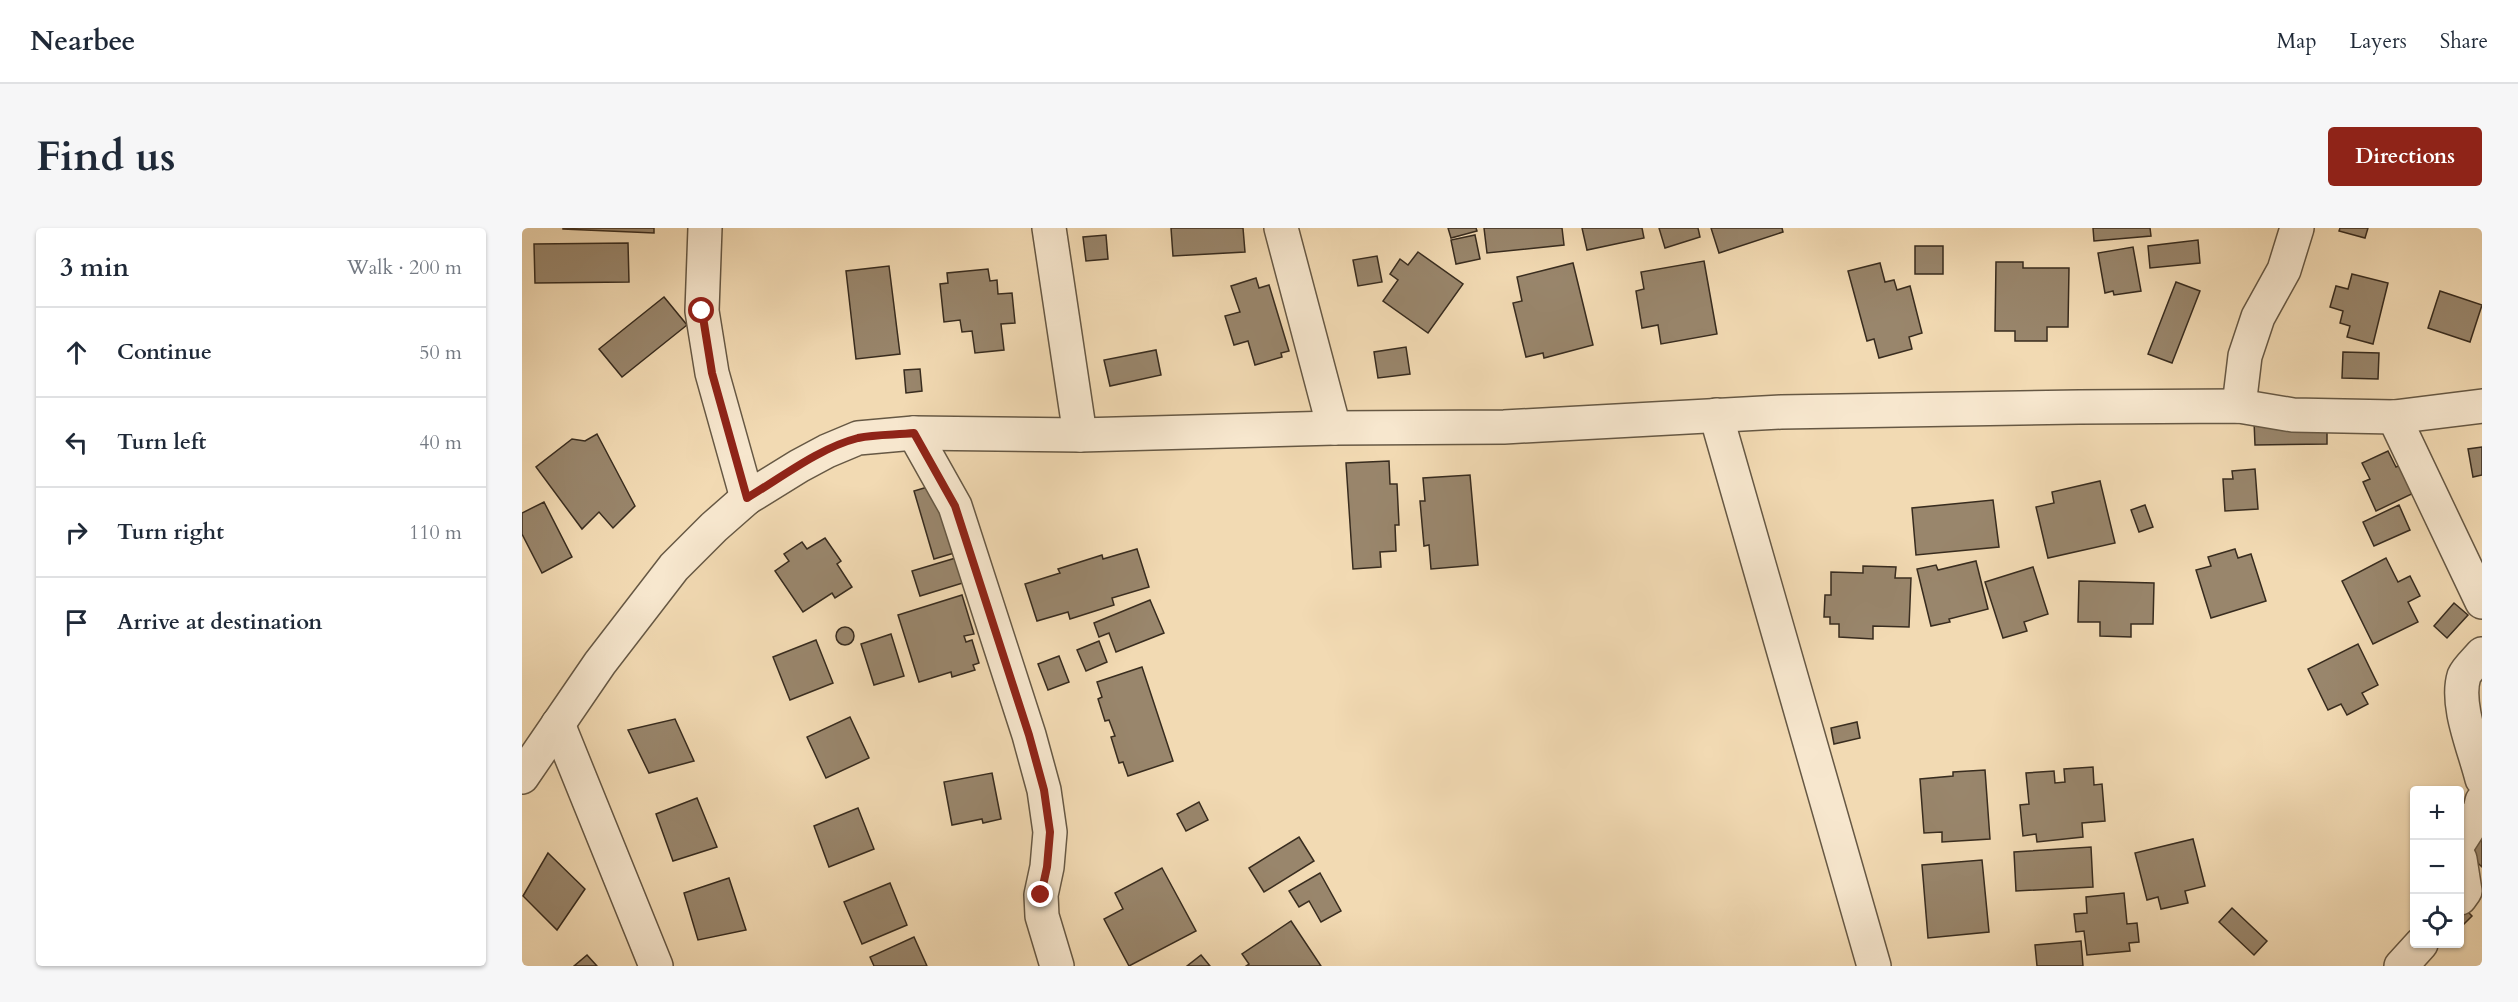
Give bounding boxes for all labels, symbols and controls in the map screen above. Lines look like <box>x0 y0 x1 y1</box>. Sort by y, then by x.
text: Nearbee <box>30 22 135 60</box>
text: Map <box>2277 27 2317 56</box>
text: Layers <box>2350 27 2407 56</box>
text: Share <box>2440 27 2488 56</box>
button: Directions <box>2328 127 2482 186</box>
text: Find us <box>36 128 176 185</box>
text: 3 min <box>60 250 129 285</box>
text: Walk · 200 m <box>347 254 462 281</box>
route start <box>688 297 714 323</box>
icon: ahead <box>60 336 93 369</box>
text: Continue <box>117 337 212 367</box>
text: 50 m <box>419 339 462 366</box>
icon: left <box>60 426 93 459</box>
text: Turn left <box>117 427 206 457</box>
text: 40 m <box>419 429 462 456</box>
icon: right <box>60 516 93 549</box>
text: Turn right <box>117 517 224 547</box>
text: 110 m <box>409 519 462 546</box>
icon: arrive <box>60 606 93 639</box>
text: Arrive at destination <box>117 607 322 637</box>
map controls <box>2410 786 2464 948</box>
button: + <box>2410 786 2464 840</box>
button: − <box>2410 840 2464 894</box>
route end <box>1027 881 1053 907</box>
button: locate <box>2410 894 2464 948</box>

